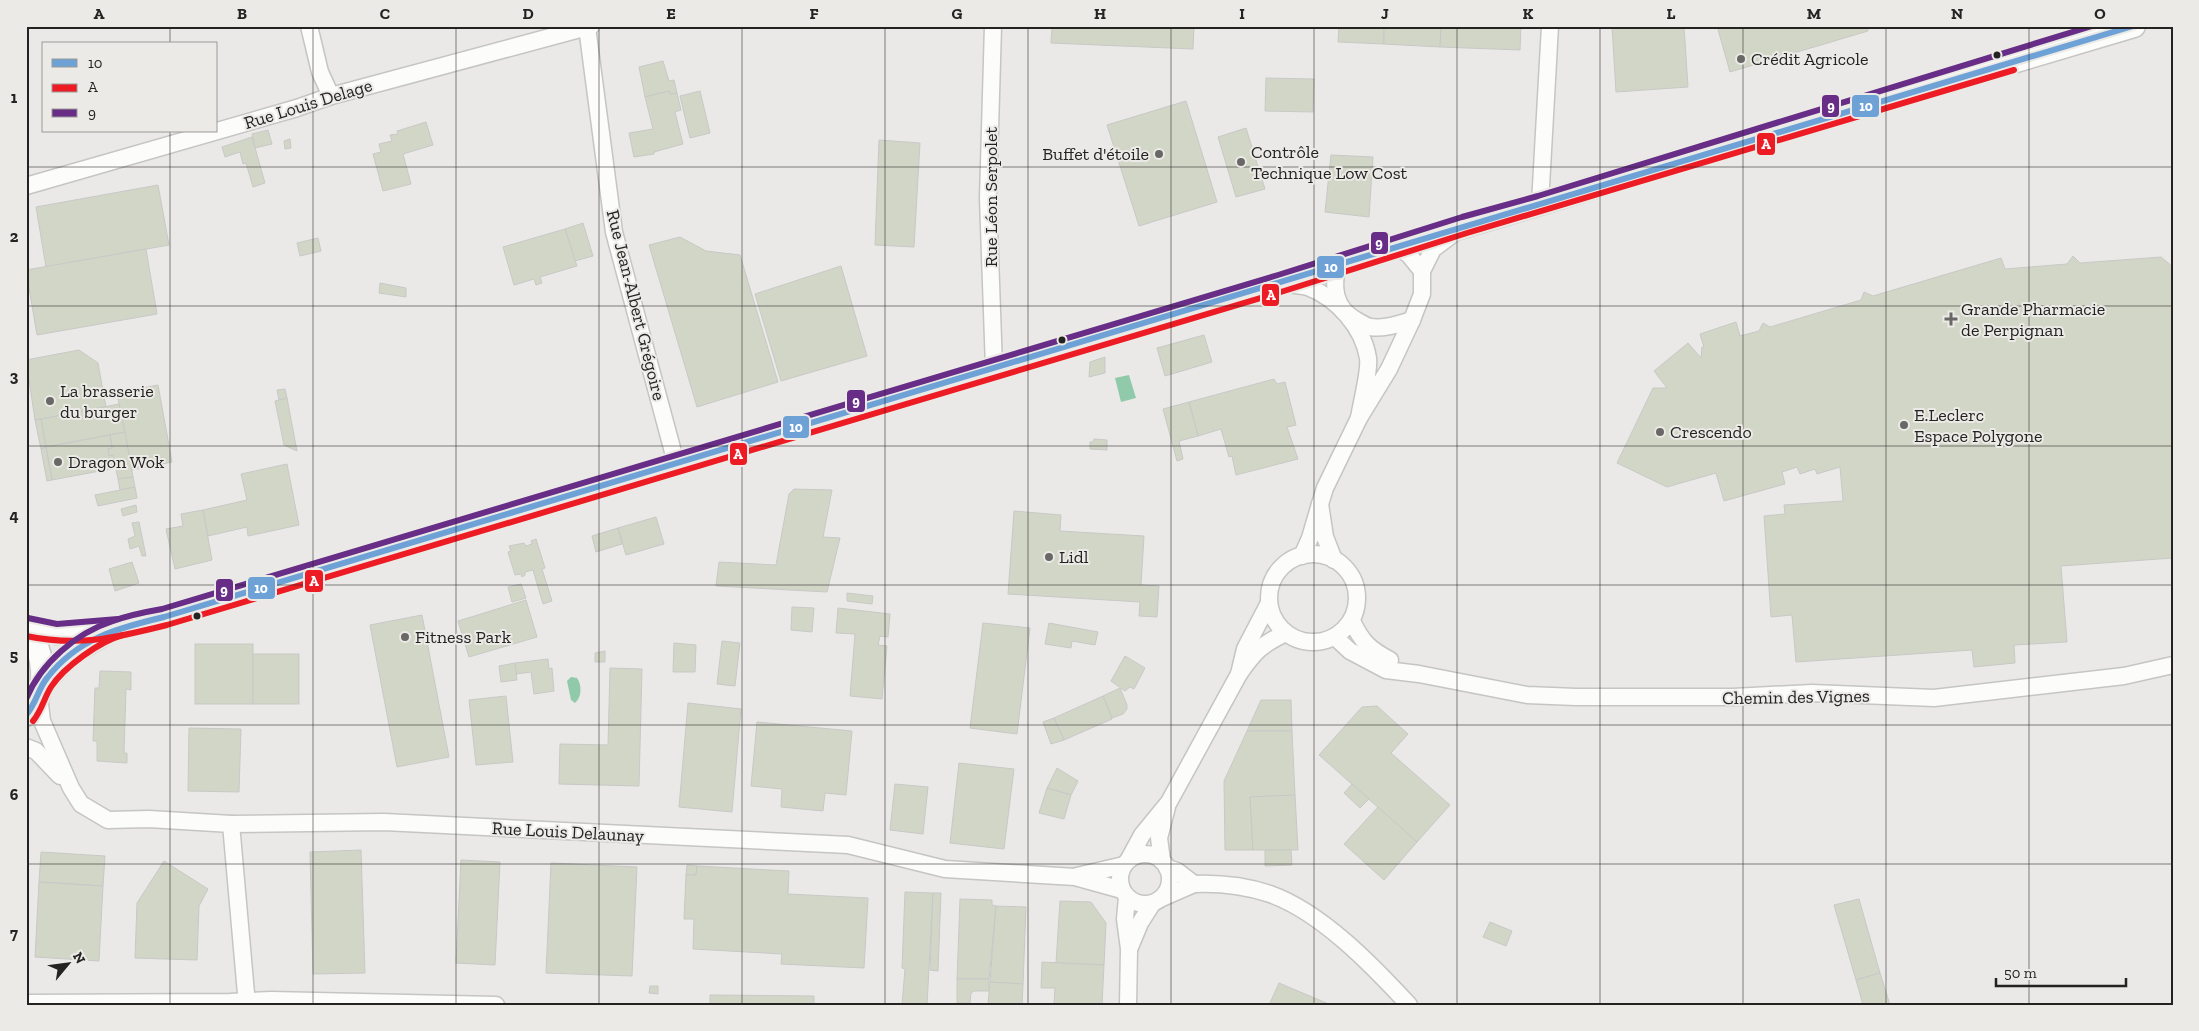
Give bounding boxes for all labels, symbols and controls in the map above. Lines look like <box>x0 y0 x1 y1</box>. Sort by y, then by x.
text: A <box>94 4 105 23</box>
text: B <box>237 4 247 23</box>
text: C <box>380 4 390 23</box>
text: D <box>522 4 534 23</box>
text: E <box>666 4 676 23</box>
text: F <box>809 4 819 23</box>
text: G <box>952 4 963 23</box>
text: H <box>1094 4 1106 23</box>
text: I <box>1239 4 1245 23</box>
text: J <box>1381 4 1389 23</box>
text: K <box>1523 4 1534 23</box>
text: L <box>1667 4 1676 23</box>
text: M <box>1807 4 1821 23</box>
text: N <box>1951 4 1963 23</box>
text: O <box>2094 4 2106 23</box>
legend <box>42 42 218 132</box>
place label: Crédit Agricole <box>1751 48 1868 70</box>
unlabelled marker <box>1992 50 2002 60</box>
marker: Crédit Agricole <box>1735 53 1747 65</box>
text: 10 <box>88 54 102 72</box>
street label: Rue Louis Delage <box>241 74 375 134</box>
text: A <box>88 78 98 96</box>
text: 1 <box>11 88 18 107</box>
line badge: 9 <box>1821 94 1840 118</box>
line badge: 10 <box>1851 94 1880 118</box>
text: 9 <box>1827 98 1835 115</box>
text: 10 <box>1859 98 1873 115</box>
text: 9 <box>88 104 96 122</box>
street label: Rue Léon Serpolet <box>980 127 1002 267</box>
line badge: A <box>1756 132 1776 156</box>
text: A <box>1761 136 1771 153</box>
place label: Contrôle Technique Low Cost <box>1251 141 1408 184</box>
place label: Buffet d'étoile <box>1042 143 1149 165</box>
marker: Buffet d'étoile <box>1153 148 1165 160</box>
marker: Contrôle Technique Low Cost <box>1235 156 1247 168</box>
street label: Rue Jean-Albert Grégoire <box>602 207 670 403</box>
text: 2 <box>10 227 19 246</box>
line badge: 9 <box>1370 231 1389 255</box>
text: 9 <box>1375 235 1383 252</box>
line badge: 10 <box>1316 255 1345 279</box>
text: 10 <box>1324 259 1338 276</box>
line badge: A <box>1261 283 1280 307</box>
text: A <box>1266 287 1276 304</box>
place label: Grande Pharmacie de Perpignan <box>1961 298 2105 341</box>
marker: Grande Pharmacie de Perpignan <box>1945 313 1957 325</box>
unlabelled marker <box>1057 335 1067 345</box>
text: 3 <box>10 367 19 386</box>
place label: La brasserie du burger <box>60 380 154 423</box>
line badge: 9 <box>846 389 866 413</box>
text: 9 <box>852 393 860 410</box>
marker: La brasserie du burger <box>44 395 56 407</box>
place label: E.Leclerc Espace Polygone <box>1914 404 2042 447</box>
line badge: 10 <box>782 415 810 439</box>
text: 10 <box>789 419 803 436</box>
marker: E.Leclerc Espace Polygone <box>1898 419 1910 431</box>
place label: Crescendo <box>1670 421 1752 443</box>
marker: Crescendo <box>1654 426 1666 438</box>
line badge: A <box>729 442 748 466</box>
text: A <box>733 446 743 463</box>
place label: Dragon Wok <box>68 451 165 473</box>
marker: Dragon Wok <box>52 456 64 468</box>
text: 4 <box>9 506 19 525</box>
place label: Lidl <box>1059 546 1089 568</box>
marker: Lidl <box>1043 551 1055 563</box>
line badge: A <box>304 569 324 593</box>
text: A <box>309 573 319 590</box>
line badge: 10 <box>247 576 276 600</box>
line badge: 9 <box>215 578 234 602</box>
text: 10 <box>254 580 268 597</box>
text: 9 <box>220 582 228 599</box>
unlabelled marker <box>192 611 202 621</box>
place label: Fitness Park <box>415 626 512 648</box>
marker: Fitness Park <box>399 631 411 643</box>
text: 5 <box>10 646 18 665</box>
street label: Chemin des Vignes <box>1722 685 1870 709</box>
text: 6 <box>10 785 19 804</box>
street label: Rue Louis Delaunay <box>491 817 645 847</box>
text: 7 <box>10 924 18 943</box>
north arrow <box>42 938 92 988</box>
text: N <box>69 949 89 967</box>
scale bar <box>1996 956 2126 988</box>
text: 50 m <box>2004 964 2037 982</box>

